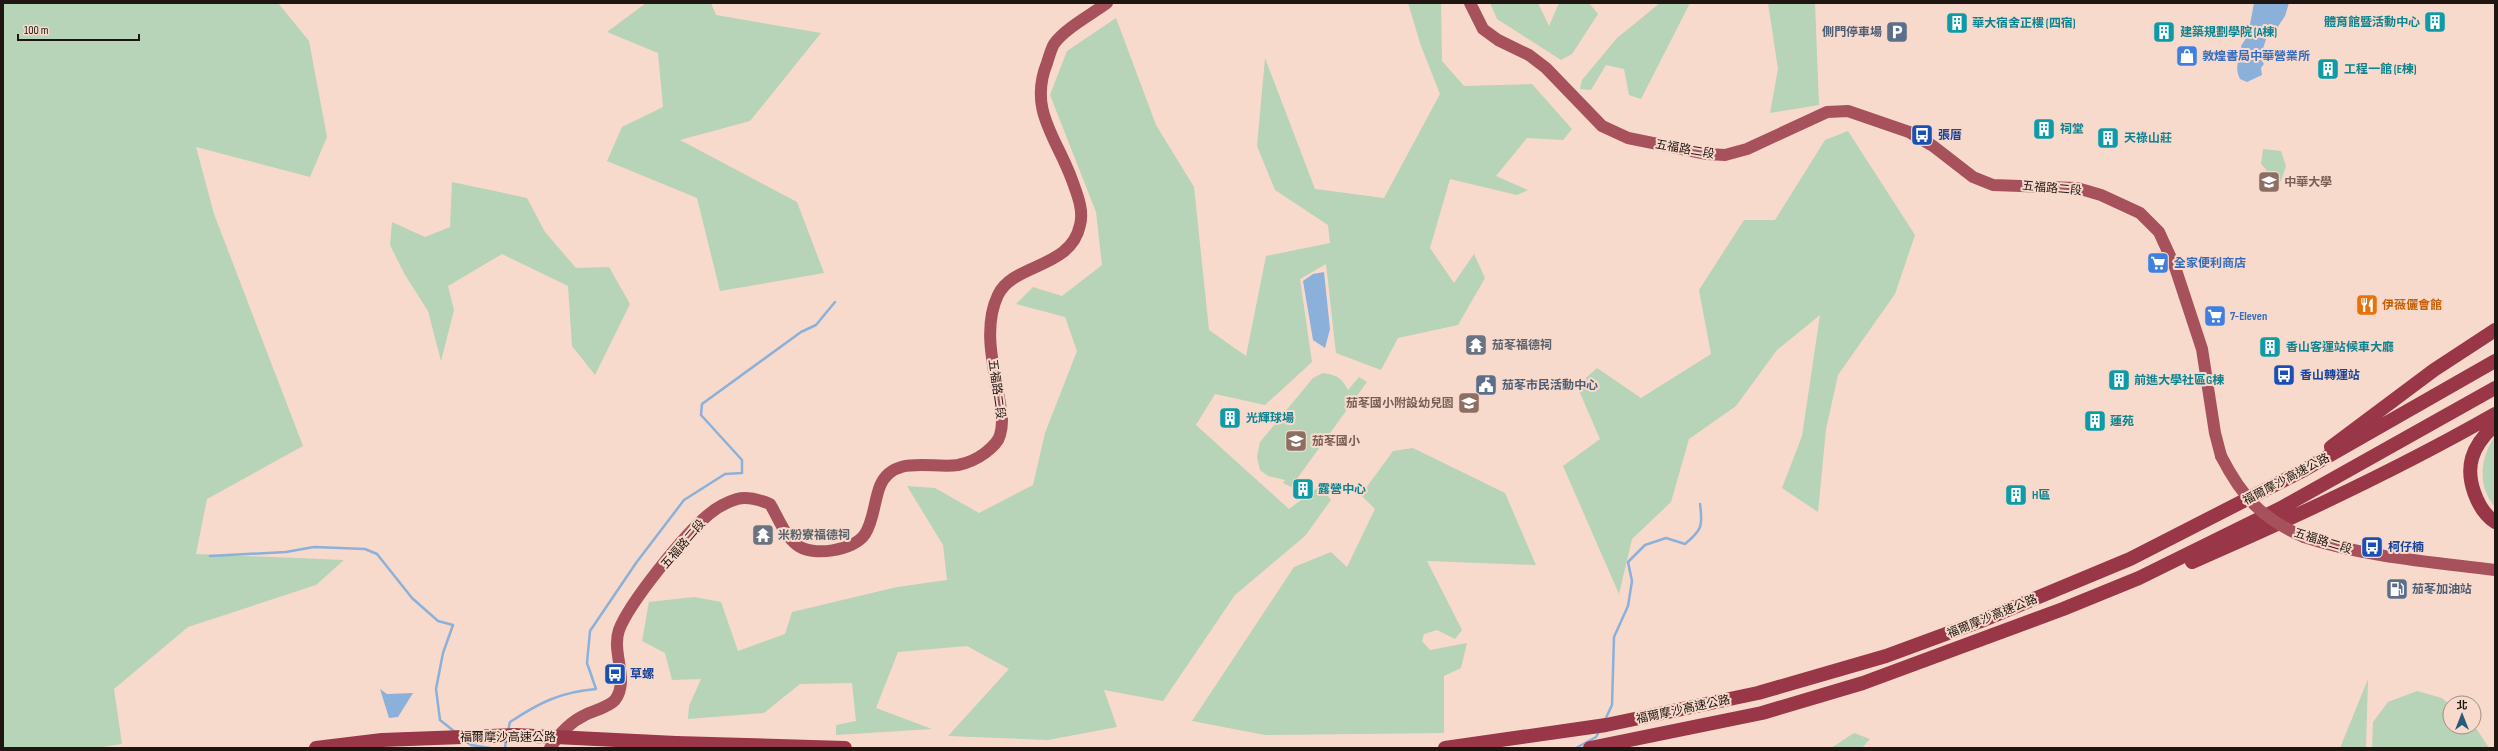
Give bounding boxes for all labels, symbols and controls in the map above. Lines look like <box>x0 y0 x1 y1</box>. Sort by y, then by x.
building icon: 體育館暨活動中心 <box>2422 9 2448 35</box>
building icon: 華大宿舍正樓 (四宿) <box>1944 10 1970 36</box>
place label: 體育館暨活動中心 <box>2324 15 2420 30</box>
scale bar <box>18 16 139 42</box>
place label: 華大宿舍正樓 (四宿) <box>1972 16 2076 31</box>
parking icon: 側門停車場 <box>1884 19 1910 45</box>
building icon: 建築規劃學院 (A棟) <box>2151 19 2177 45</box>
text: 100 m <box>24 23 49 38</box>
place label: 側門停車場 <box>1822 25 1882 40</box>
place label: 建築規劃學院 (A棟) <box>2180 25 2277 40</box>
shop icon: 敦煌書局中華營業所 <box>2174 43 2200 69</box>
place label: 敦煌書局中華營業所 <box>2202 49 2310 64</box>
building icon: 工程一館 (E棟) <box>2315 56 2341 82</box>
place label: 工程一館 (E棟) <box>2344 62 2417 77</box>
building icon: 祠堂 <box>2031 116 2057 142</box>
bus stop icon: 張厝 <box>1909 122 1935 148</box>
place label: 祠堂 <box>2060 122 2084 137</box>
building icon: 天祿山莊 <box>2095 125 2121 151</box>
place label: 張厝 <box>1938 128 1962 143</box>
place label: 天祿山莊 <box>2124 131 2172 146</box>
street label: 五福路二段 <box>1654 137 1716 162</box>
school or university icon: 中華大學 <box>2256 169 2282 195</box>
place label: 中華大學 <box>2284 175 2332 190</box>
street label: 五福路二段 <box>2021 178 2083 199</box>
supermarket icon: 全家便利商店 <box>2145 250 2171 276</box>
place label: 全家便利商店 <box>2174 256 2246 271</box>
restaurant icon: 伊薇儷會館 <box>2354 292 2380 318</box>
place label: 伊薇儷會館 <box>2382 298 2442 313</box>
supermarket icon: 7-Eleven <box>2202 303 2228 329</box>
place label: 7-Eleven <box>2230 309 2267 324</box>
temple icon: 茄苳福德祠 <box>1463 332 1489 358</box>
building icon: 香山客運站候車大廳 <box>2257 334 2283 360</box>
place label: 茄苳福德祠 <box>1492 338 1552 353</box>
place label: 香山客運站候車大廳 <box>2286 340 2394 355</box>
street label: 五福路二段 <box>985 358 1008 420</box>
bus stop icon: 香山轉運站 <box>2271 362 2297 388</box>
building icon: 前進大學社區G棟 <box>2106 367 2132 393</box>
place label: 香山轉運站 <box>2300 368 2360 383</box>
public building icon: 茄苳市民活動中心 <box>1473 372 1499 398</box>
place label: 前進大學社區G棟 <box>2134 373 2224 388</box>
place label: 茄苳市民活動中心 <box>1502 378 1598 393</box>
school or university icon: 茄苳國小附設幼兒園 <box>1456 390 1482 416</box>
place label: 茄苳國小附設幼兒園 <box>1346 396 1454 411</box>
building icon: 光輝球場 <box>1217 405 1243 431</box>
building icon: 蓮苑 <box>2082 408 2108 434</box>
place label: 光輝球場 <box>1246 411 1294 426</box>
place label: 蓮苑 <box>2110 414 2134 429</box>
school or university icon: 茄苳國小 <box>1283 428 1309 454</box>
place label: 茄苳國小 <box>1312 434 1360 449</box>
street label: 福爾摩沙高速公路 <box>2240 450 2332 509</box>
building icon: 露營中心 <box>1290 476 1316 502</box>
place label: 露營中心 <box>1318 482 1366 497</box>
building icon: H區 <box>2003 482 2029 508</box>
place label: H區 <box>2032 488 2050 503</box>
street label: 五福路二段 <box>658 517 709 572</box>
temple icon: 米粉寮福德祠 <box>750 522 776 548</box>
street label: 五福路二段 <box>2292 526 2354 557</box>
place label: 米粉寮福德祠 <box>778 528 850 543</box>
bus stop icon: 柯仔楠 <box>2359 534 2385 560</box>
place label: 柯仔楠 <box>2388 540 2424 555</box>
fuel station icon: 茄苳加油站 <box>2384 576 2410 602</box>
place label: 茄苳加油站 <box>2412 582 2472 597</box>
street label: 福爾摩沙高速公路 <box>1945 592 2040 641</box>
bus stop icon: 草螺 <box>602 661 628 687</box>
place label: 草螺 <box>630 667 654 682</box>
street label: 福爾摩沙高速公路 <box>1635 692 1732 727</box>
north arrow <box>2442 695 2482 735</box>
text: 北 <box>2457 699 2468 712</box>
street label: 福爾摩沙高速公路 <box>460 730 556 745</box>

